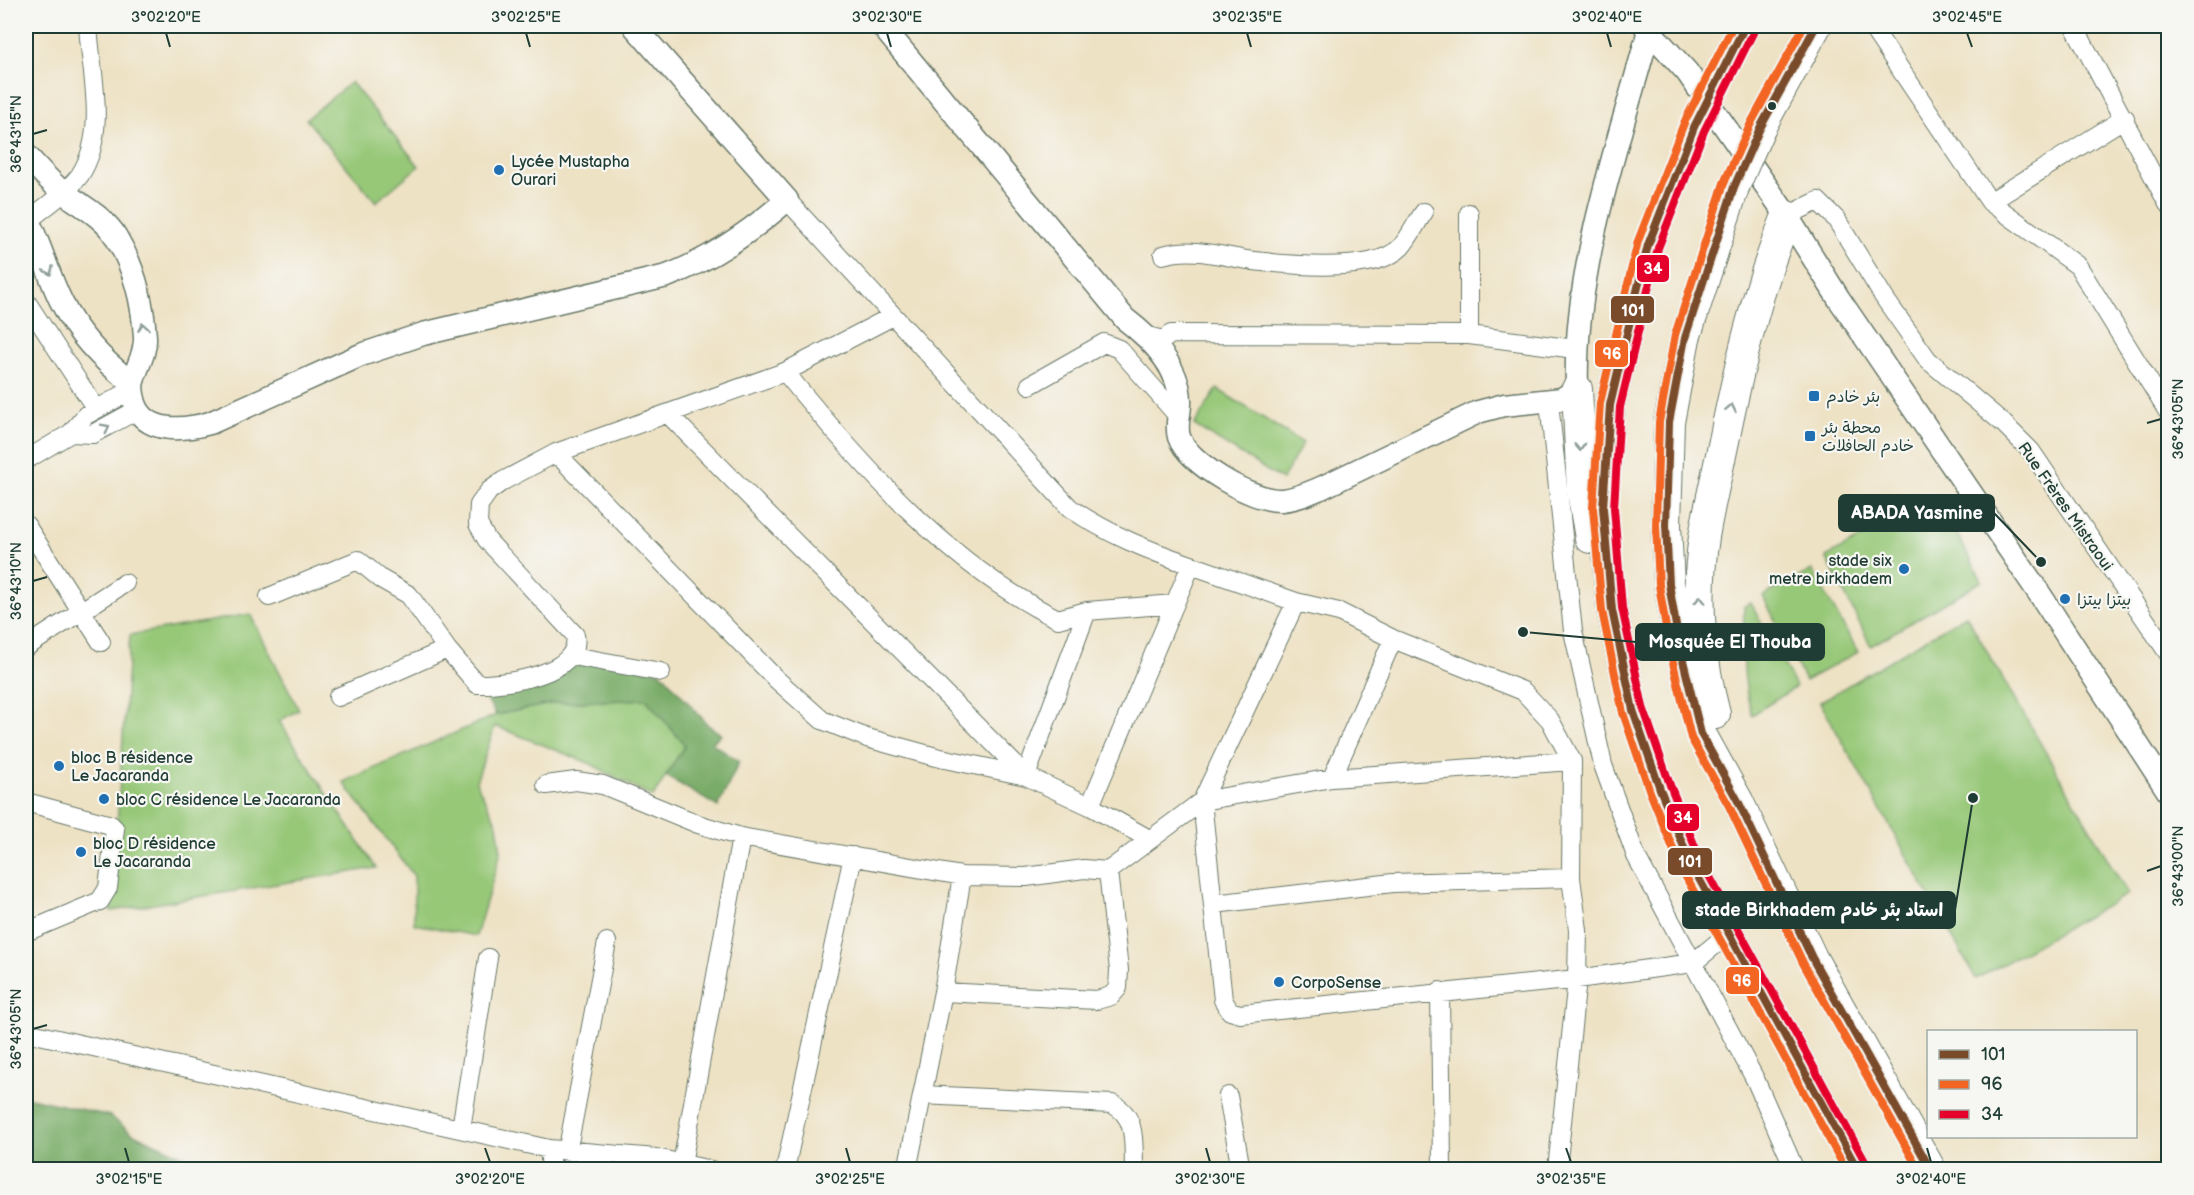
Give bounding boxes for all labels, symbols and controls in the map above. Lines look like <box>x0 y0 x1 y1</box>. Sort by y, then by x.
text: 3°02'20"E <box>131 8 201 27</box>
text: 3°02'25"E <box>491 8 561 27</box>
text: 3°02'30"E <box>852 8 922 27</box>
text: 3°02'35"E <box>1212 8 1282 27</box>
text: 3°02'40"E <box>1572 8 1642 27</box>
text: 3°02'45"E <box>1932 8 2002 27</box>
text: 36°43'15"N <box>7 95 26 173</box>
unlabelled marker <box>1766 100 1778 112</box>
place label: Lycée Mustapha Ourari <box>511 153 630 190</box>
marker: Lycée Mustapha Ourari <box>492 163 506 177</box>
line badge: 34 <box>1636 254 1670 283</box>
text: 34 <box>1644 260 1663 279</box>
one-way arrow <box>42 265 54 276</box>
line badge: 101 <box>1610 295 1655 324</box>
text: 101 <box>1621 302 1645 321</box>
one-way arrow <box>138 322 150 331</box>
line badge: 96 <box>1594 339 1629 368</box>
text: 96 <box>1602 345 1622 364</box>
text: 36°43'05"N <box>2169 378 2188 460</box>
place label: بئر خادم <box>1826 388 1880 409</box>
marker: بئر خادم <box>1807 389 1821 403</box>
one-way arrow <box>1724 403 1737 413</box>
place label: محطة بئر خادم الحافلات <box>1820 419 1914 458</box>
one-way arrow <box>99 423 110 435</box>
marker: محطة بئر خادم الحافلات <box>1803 429 1817 443</box>
street label: Rue Frères Mistraoui <box>2013 439 2116 575</box>
one-way arrow <box>1573 443 1586 452</box>
callout: ABADA Yasmine <box>1839 495 1994 531</box>
text: ABADA Yasmine <box>1850 503 1983 524</box>
text: 36°43'10"N <box>7 542 26 620</box>
place label: stade six metre birkhadem <box>1769 552 1893 589</box>
marker: stade six metre birkhadem <box>1897 562 1911 576</box>
place label: بيتزا بيتزا <box>2077 591 2131 610</box>
marker: بيتزا بيتزا <box>2058 592 2072 606</box>
one-way arrow <box>1694 595 1706 604</box>
callout: Mosquée El Thouba <box>1636 624 1824 660</box>
text: Mosquée El Thouba <box>1648 632 1812 653</box>
place label: bloc B résidence Le Jacaranda <box>71 749 194 786</box>
marker: bloc B résidence Le Jacaranda <box>52 759 66 773</box>
place label: bloc C résidence Le Jacaranda <box>116 791 341 810</box>
marker: bloc C résidence Le Jacaranda <box>97 792 111 806</box>
line badge: 34 <box>1666 803 1700 832</box>
text: 34 <box>1674 809 1693 828</box>
text: 36°43'00"N <box>2169 825 2188 907</box>
place label: bloc D résidence Le Jacaranda <box>93 835 216 872</box>
marker: bloc D résidence Le Jacaranda <box>74 845 88 859</box>
line badge: 101 <box>1667 847 1713 876</box>
text: 101 <box>1678 853 1702 872</box>
callout: stade Birkhadem استاد بئر خادم <box>1683 892 1955 928</box>
text: stade Birkhadem استاد بئر خادم <box>1695 900 1943 924</box>
line badge: 96 <box>1725 966 1760 995</box>
text: 96 <box>1732 972 1752 991</box>
place label: CorpoSense <box>1291 974 1382 993</box>
marker: CorpoSense <box>1272 975 1286 989</box>
text: 36°43'05"N <box>7 988 26 1070</box>
legend <box>1927 1030 2137 1138</box>
text: 101 <box>1981 1044 2006 1065</box>
text: 96 <box>1981 1074 2002 1095</box>
text: 34 <box>1981 1104 2003 1125</box>
text: 3°02'15"E <box>96 1170 162 1189</box>
text: 3°02'20"E <box>455 1170 525 1189</box>
text: 3°02'25"E <box>815 1170 885 1189</box>
text: 3°02'30"E <box>1175 1170 1245 1189</box>
text: 3°02'35"E <box>1536 1170 1606 1189</box>
text: 3°02'40"E <box>1896 1170 1966 1189</box>

